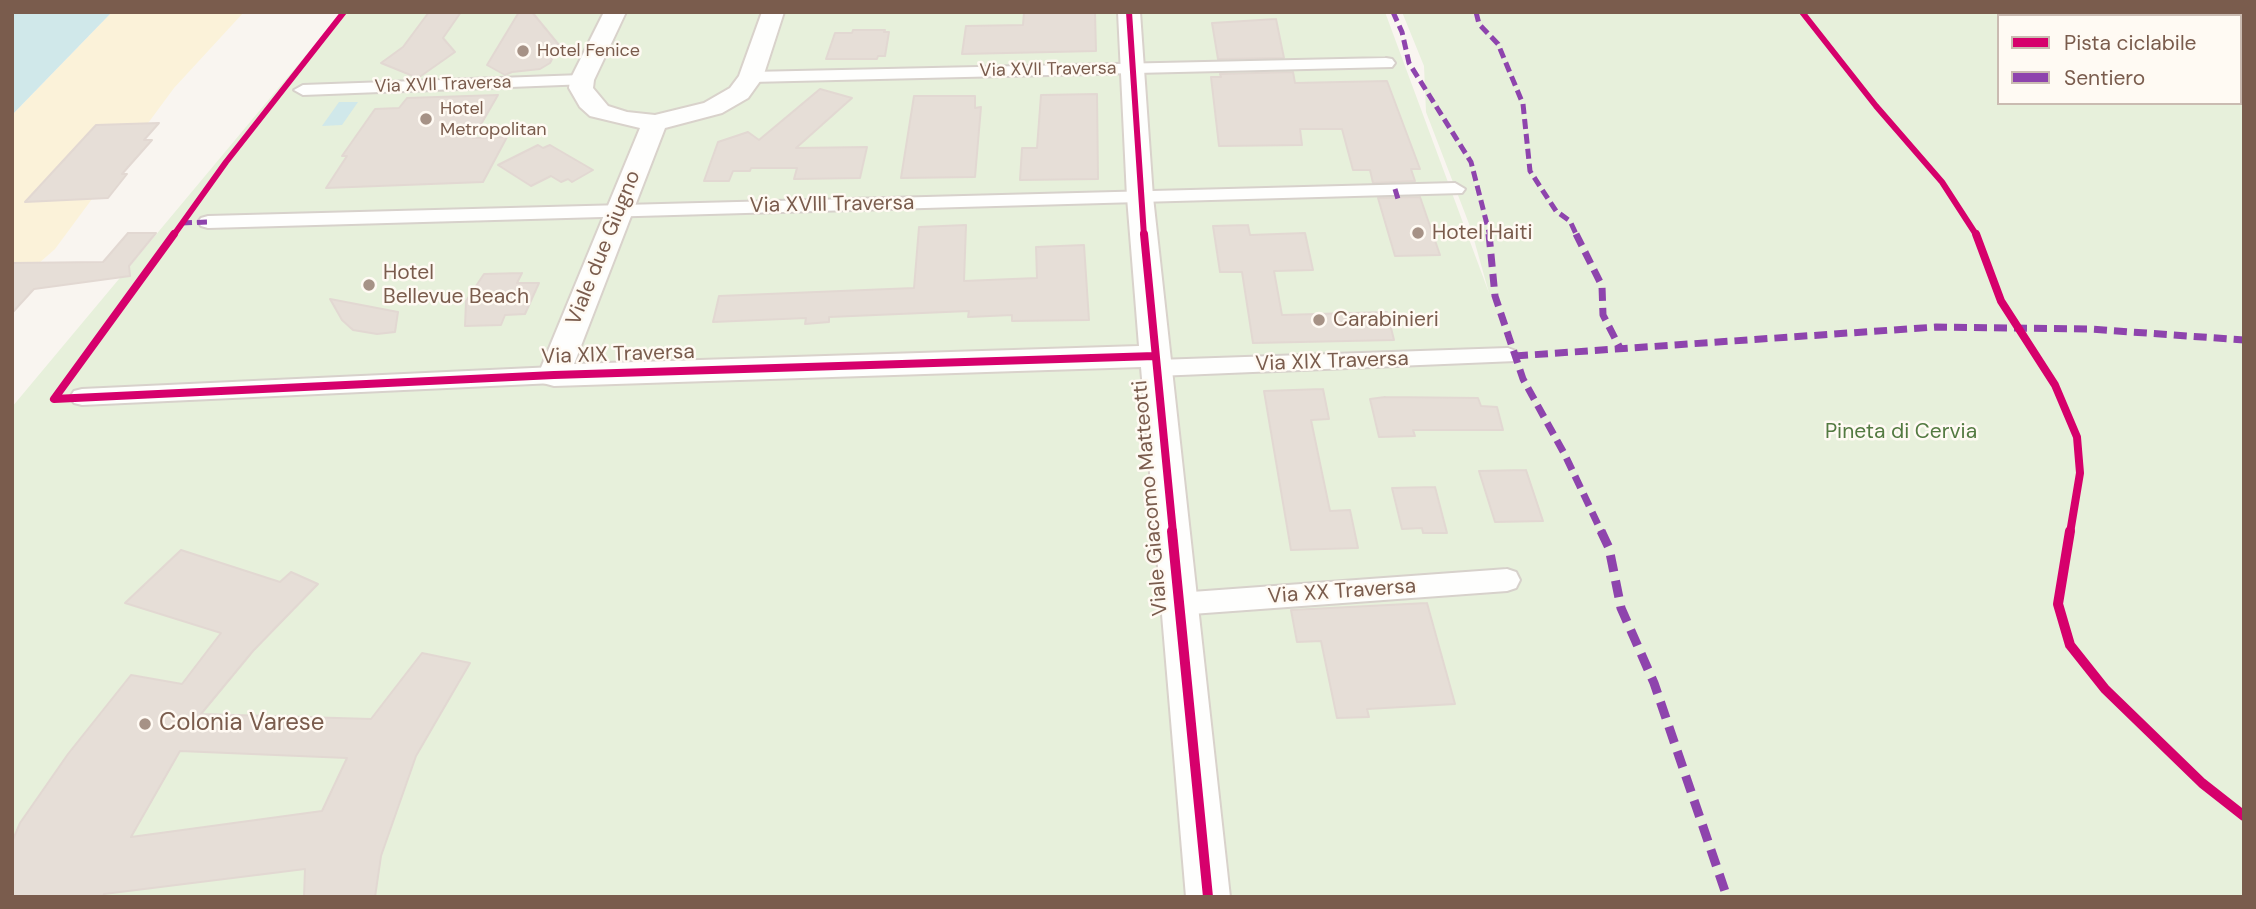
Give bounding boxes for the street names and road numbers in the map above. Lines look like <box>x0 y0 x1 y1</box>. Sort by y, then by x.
street label: Via XVII Traversa <box>979 58 1117 82</box>
street label: Via XVII Traversa <box>374 72 512 98</box>
street label: Viale due Giugno <box>561 167 647 329</box>
street label: Via XVIII Traversa <box>749 191 915 219</box>
street label: Via XIX Traversa <box>541 340 695 370</box>
street label: Via XIX Traversa <box>1255 347 1409 377</box>
street label: Viale Giacomo Matteotti <box>1128 379 1174 617</box>
street label: Via XX Traversa <box>1267 574 1417 610</box>

